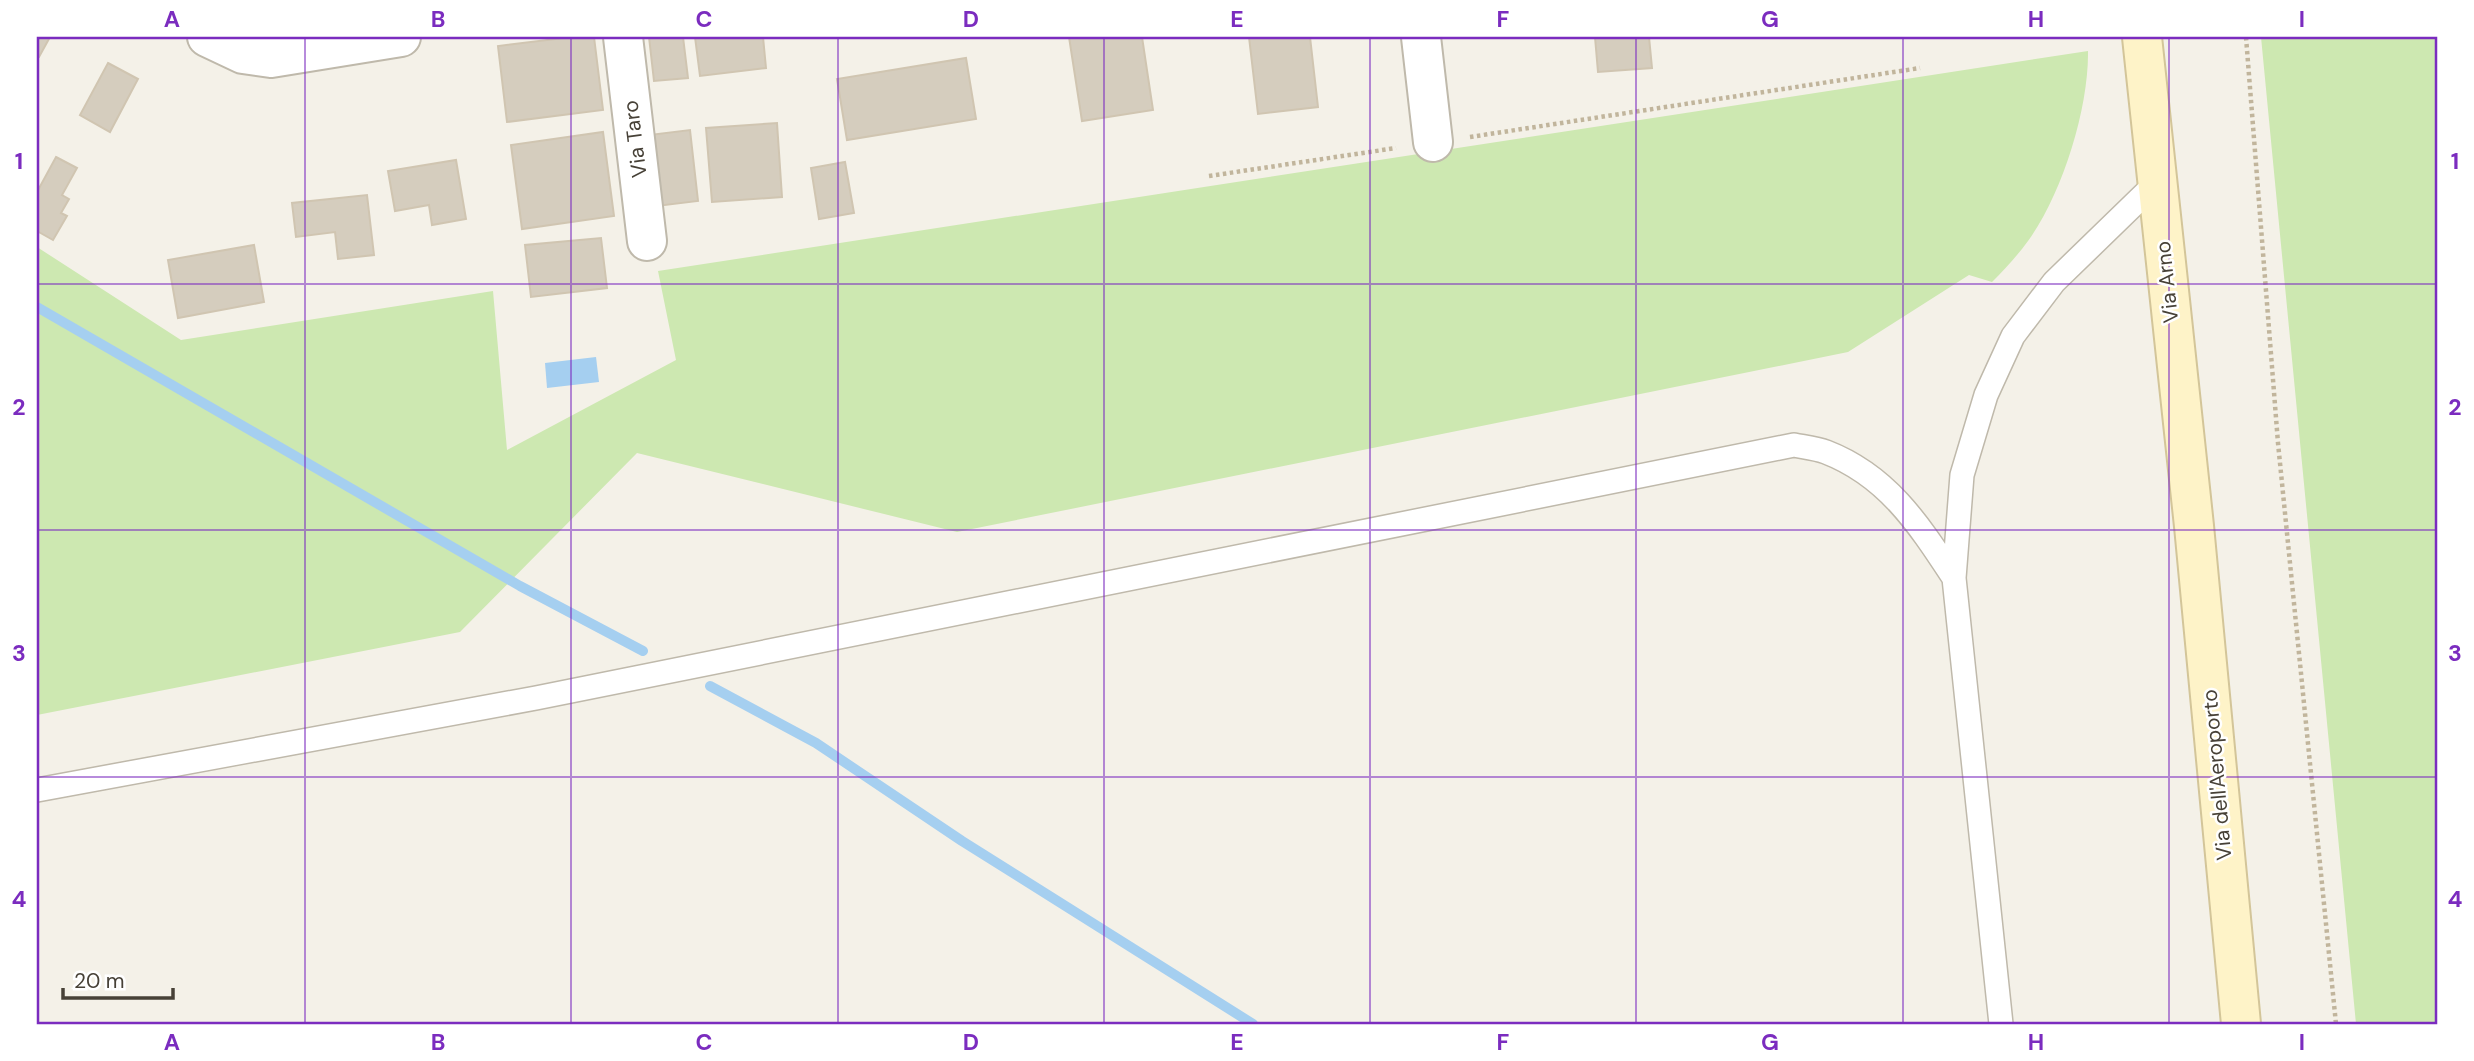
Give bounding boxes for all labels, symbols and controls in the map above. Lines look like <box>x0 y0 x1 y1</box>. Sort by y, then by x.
text: A <box>164 4 180 34</box>
text: B <box>431 4 445 34</box>
text: C <box>696 4 712 34</box>
text: D <box>963 4 979 34</box>
text: E <box>1230 4 1244 34</box>
text: F <box>1497 4 1510 34</box>
text: G <box>1761 4 1779 34</box>
text: H <box>2028 4 2044 34</box>
text: I <box>2299 4 2305 34</box>
street label: Via Taro <box>616 99 654 179</box>
text: 1 <box>15 146 23 176</box>
text: 1 <box>2451 146 2459 176</box>
street label: Via Arno <box>2149 240 2185 324</box>
text: 2 <box>12 392 26 422</box>
text: 2 <box>2448 392 2462 422</box>
text: 3 <box>12 638 26 668</box>
text: 3 <box>2448 638 2462 668</box>
street label: Via dell'Aeroporto <box>2196 688 2238 862</box>
text: 4 <box>12 884 27 914</box>
text: 4 <box>2448 884 2463 914</box>
scale bar <box>63 956 173 1000</box>
text: 20 m <box>74 967 125 995</box>
text: A <box>164 1027 180 1057</box>
text: B <box>431 1027 445 1057</box>
text: C <box>696 1027 712 1057</box>
text: D <box>963 1027 979 1057</box>
text: E <box>1230 1027 1244 1057</box>
text: F <box>1497 1027 1510 1057</box>
text: G <box>1761 1027 1779 1057</box>
text: H <box>2028 1027 2044 1057</box>
text: I <box>2299 1027 2305 1057</box>

